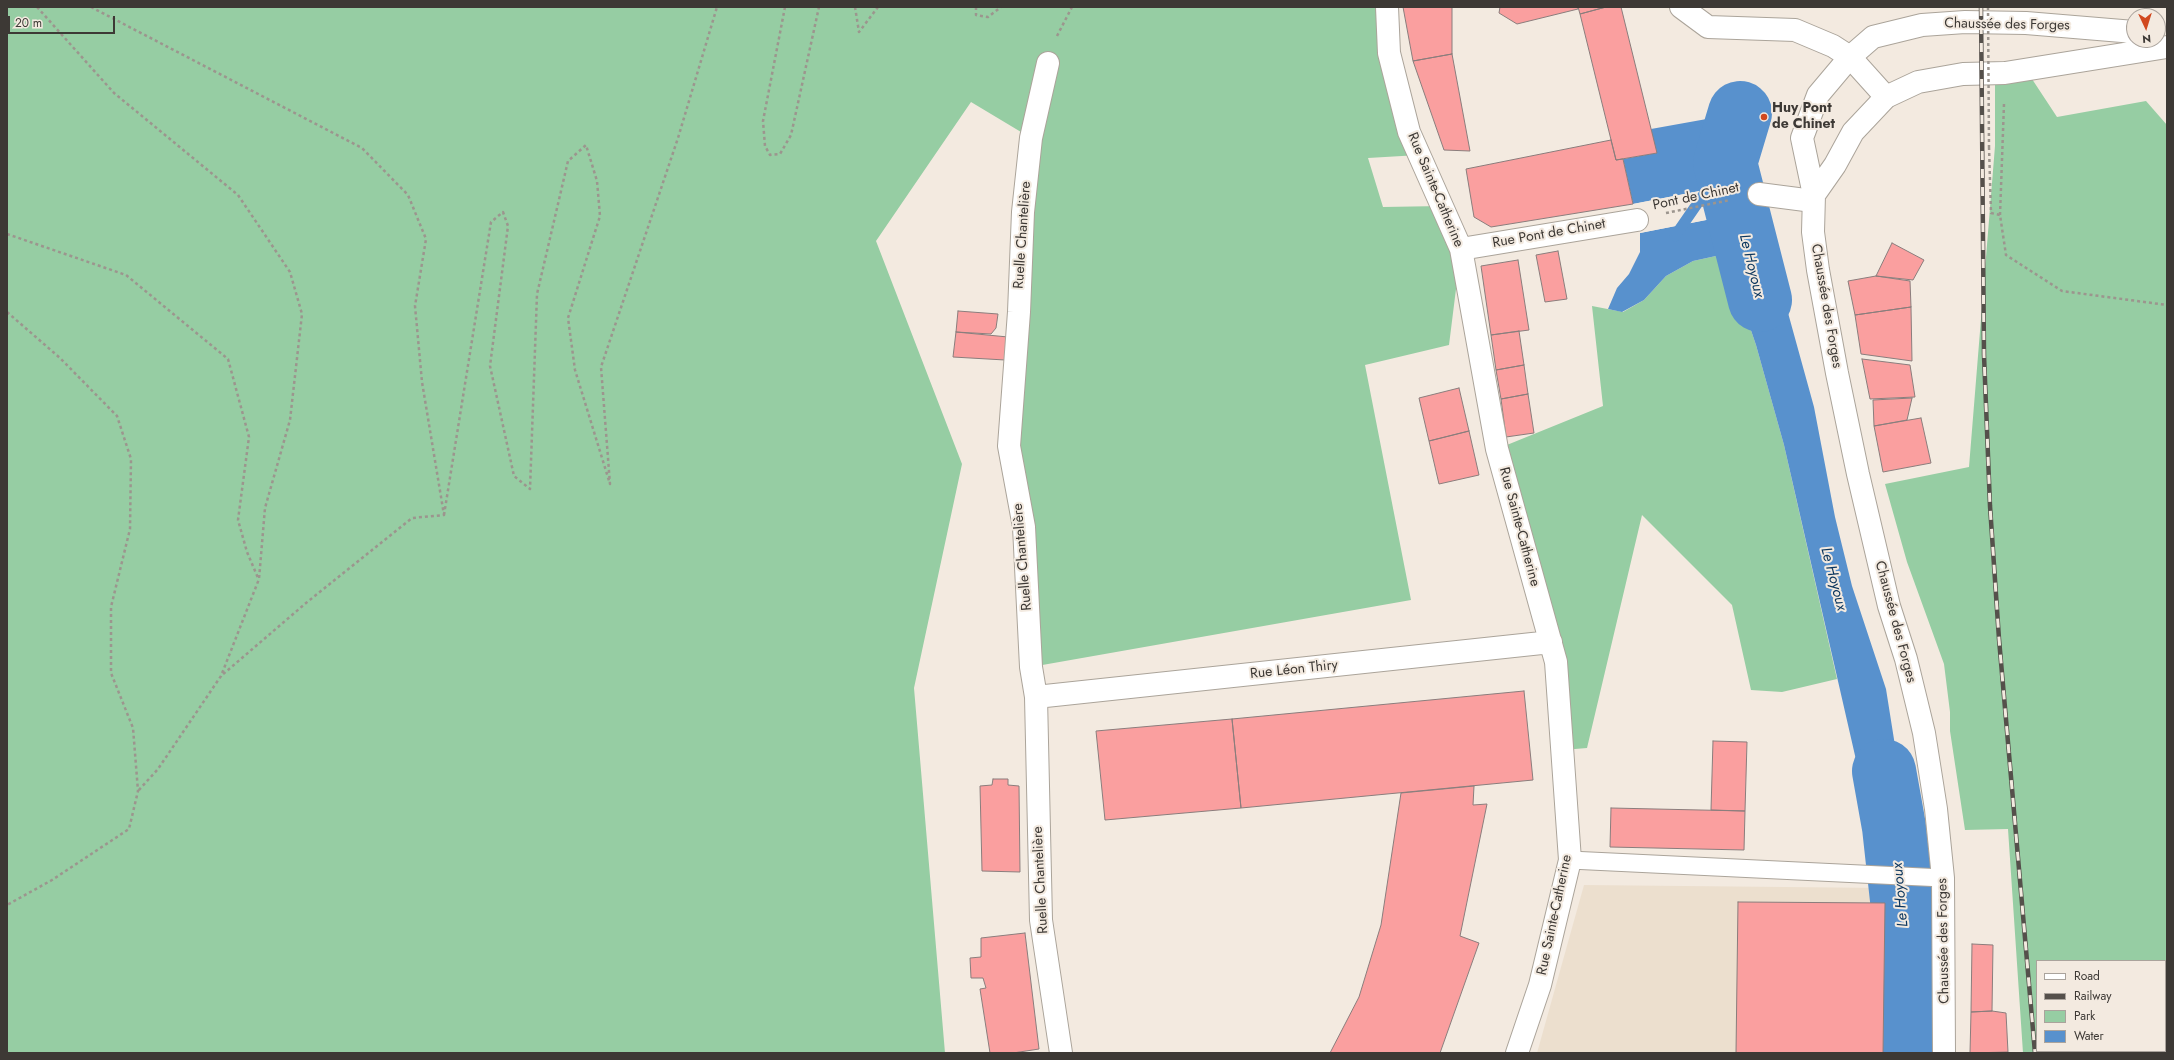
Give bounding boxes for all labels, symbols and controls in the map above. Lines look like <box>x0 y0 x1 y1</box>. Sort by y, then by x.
scale bar <box>10 8 117 34</box>
north arrow <box>2126 8 2166 48</box>
text: 20 m <box>15 14 42 32</box>
street label: Chaussée des Forges <box>1944 16 2070 34</box>
text: N <box>2142 31 2152 47</box>
place label: Huy Pont de Chinet <box>1772 101 1835 134</box>
marker: Huy Pont de Chinet <box>1759 112 1769 122</box>
street label: Rue Sainte-Catherine <box>1403 130 1467 250</box>
street label: Pont de Chinet <box>1651 180 1741 214</box>
street label: Ruelle Chantelière <box>1011 181 1035 289</box>
street label: Rue Pont de Chinet <box>1491 216 1607 252</box>
water label: Le Hoyoux <box>1734 232 1768 300</box>
street label: Chaussée des Forges <box>1807 243 1845 369</box>
street label: Rue Sainte-Catherine <box>1495 466 1543 588</box>
street label: Ruelle Chantelière <box>1010 503 1036 611</box>
water label: Le Hoyoux <box>1816 545 1850 613</box>
street label: Chaussée des Forges <box>1871 559 1919 685</box>
street label: Rue Léon Thiry <box>1249 657 1339 683</box>
street label: Ruelle Chantelière <box>1030 826 1052 934</box>
street label: Rue Sainte-Catherine <box>1534 853 1576 977</box>
water label: Le Hoyoux <box>1889 862 1913 928</box>
street label: Chaussée des Forges <box>1935 878 1953 1004</box>
legend <box>2036 960 2166 1052</box>
text: Road <box>2074 967 2100 985</box>
text: Railway <box>2074 987 2112 1005</box>
text: Park <box>2074 1007 2095 1025</box>
text: Water <box>2074 1027 2104 1045</box>

